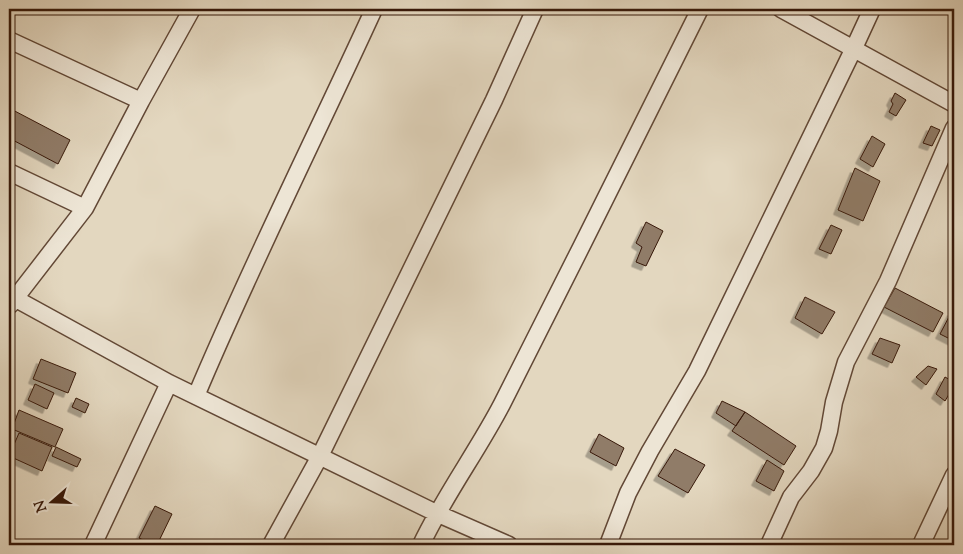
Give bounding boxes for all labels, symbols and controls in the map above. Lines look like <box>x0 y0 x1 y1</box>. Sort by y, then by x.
north arrow <box>28 476 78 526</box>
text: N <box>30 497 53 514</box>

